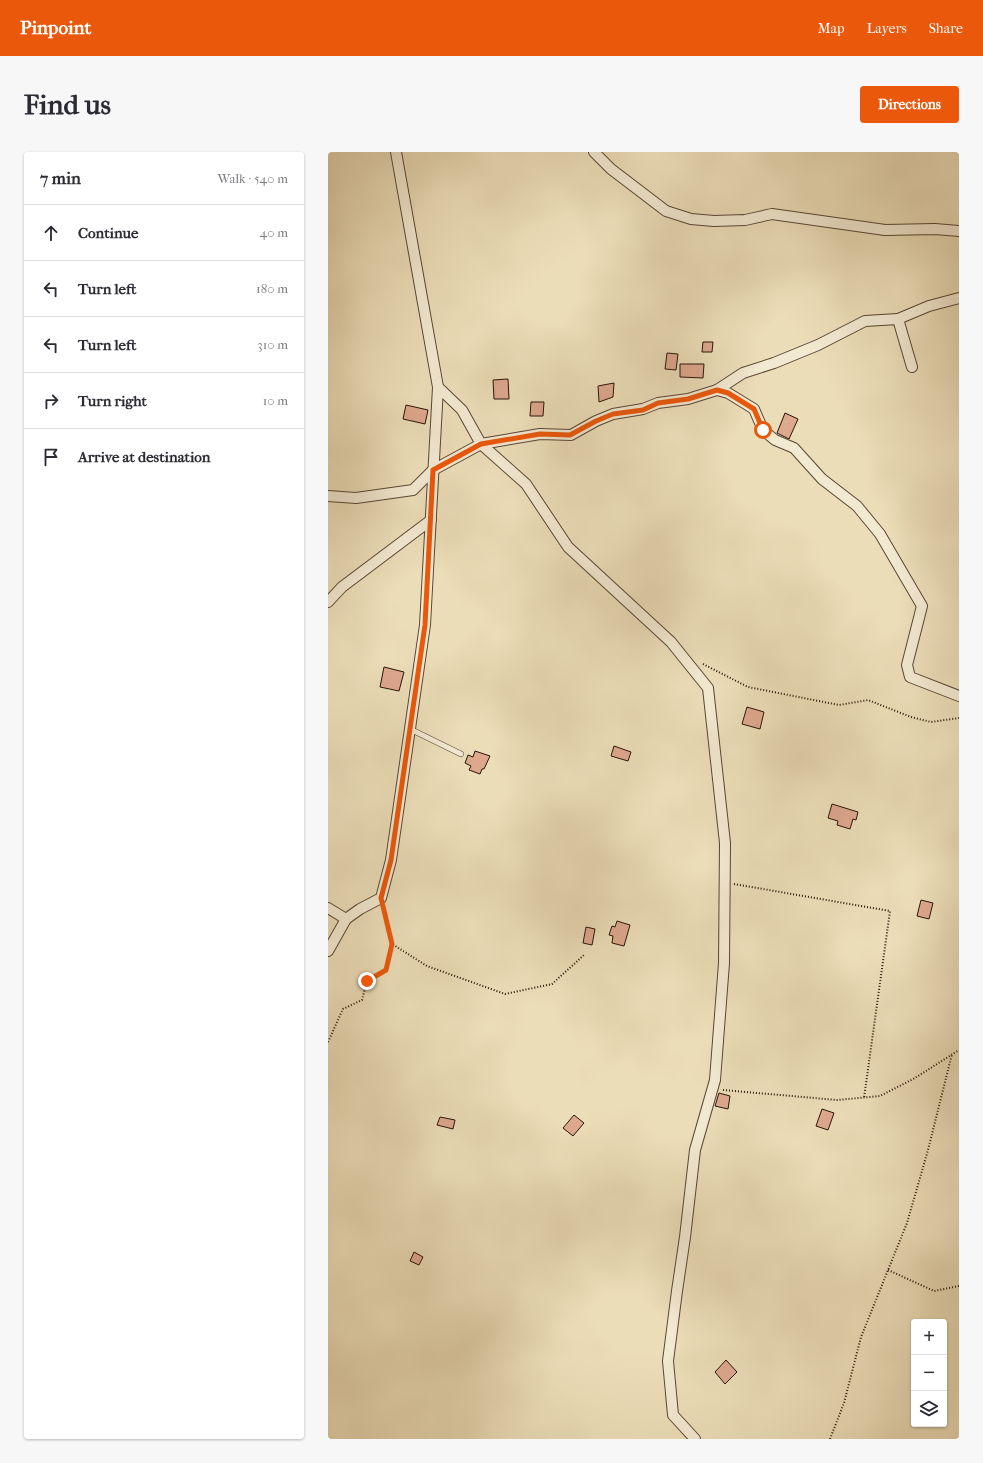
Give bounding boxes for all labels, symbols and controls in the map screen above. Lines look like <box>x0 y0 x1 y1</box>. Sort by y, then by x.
text: Pinpoint <box>20 17 91 39</box>
text: Map <box>818 20 845 37</box>
text: Layers <box>867 20 907 37</box>
text: Share <box>929 20 963 37</box>
button: Directions <box>860 86 959 123</box>
text: Find us <box>24 88 111 121</box>
text: 7 min <box>40 168 81 188</box>
text: Walk · 540 m <box>218 171 288 186</box>
icon: ahead <box>40 222 62 244</box>
text: Continue <box>78 224 138 242</box>
text: 40 m <box>260 225 288 240</box>
icon: left <box>40 278 62 300</box>
text: Turn left <box>78 280 136 298</box>
text: 180 m <box>256 281 288 296</box>
icon: left <box>40 334 62 356</box>
text: Turn left <box>78 336 136 354</box>
text: 310 m <box>257 337 288 352</box>
icon: right <box>40 390 62 412</box>
text: Turn right <box>78 392 147 410</box>
text: 10 m <box>263 393 288 408</box>
route start <box>754 421 772 439</box>
icon: arrive <box>40 446 62 468</box>
text: Arrive at destination <box>78 448 210 466</box>
route end <box>358 972 376 990</box>
map controls <box>911 1319 947 1427</box>
button: + <box>911 1319 947 1355</box>
button: − <box>911 1355 947 1391</box>
button: layers <box>911 1391 947 1427</box>

